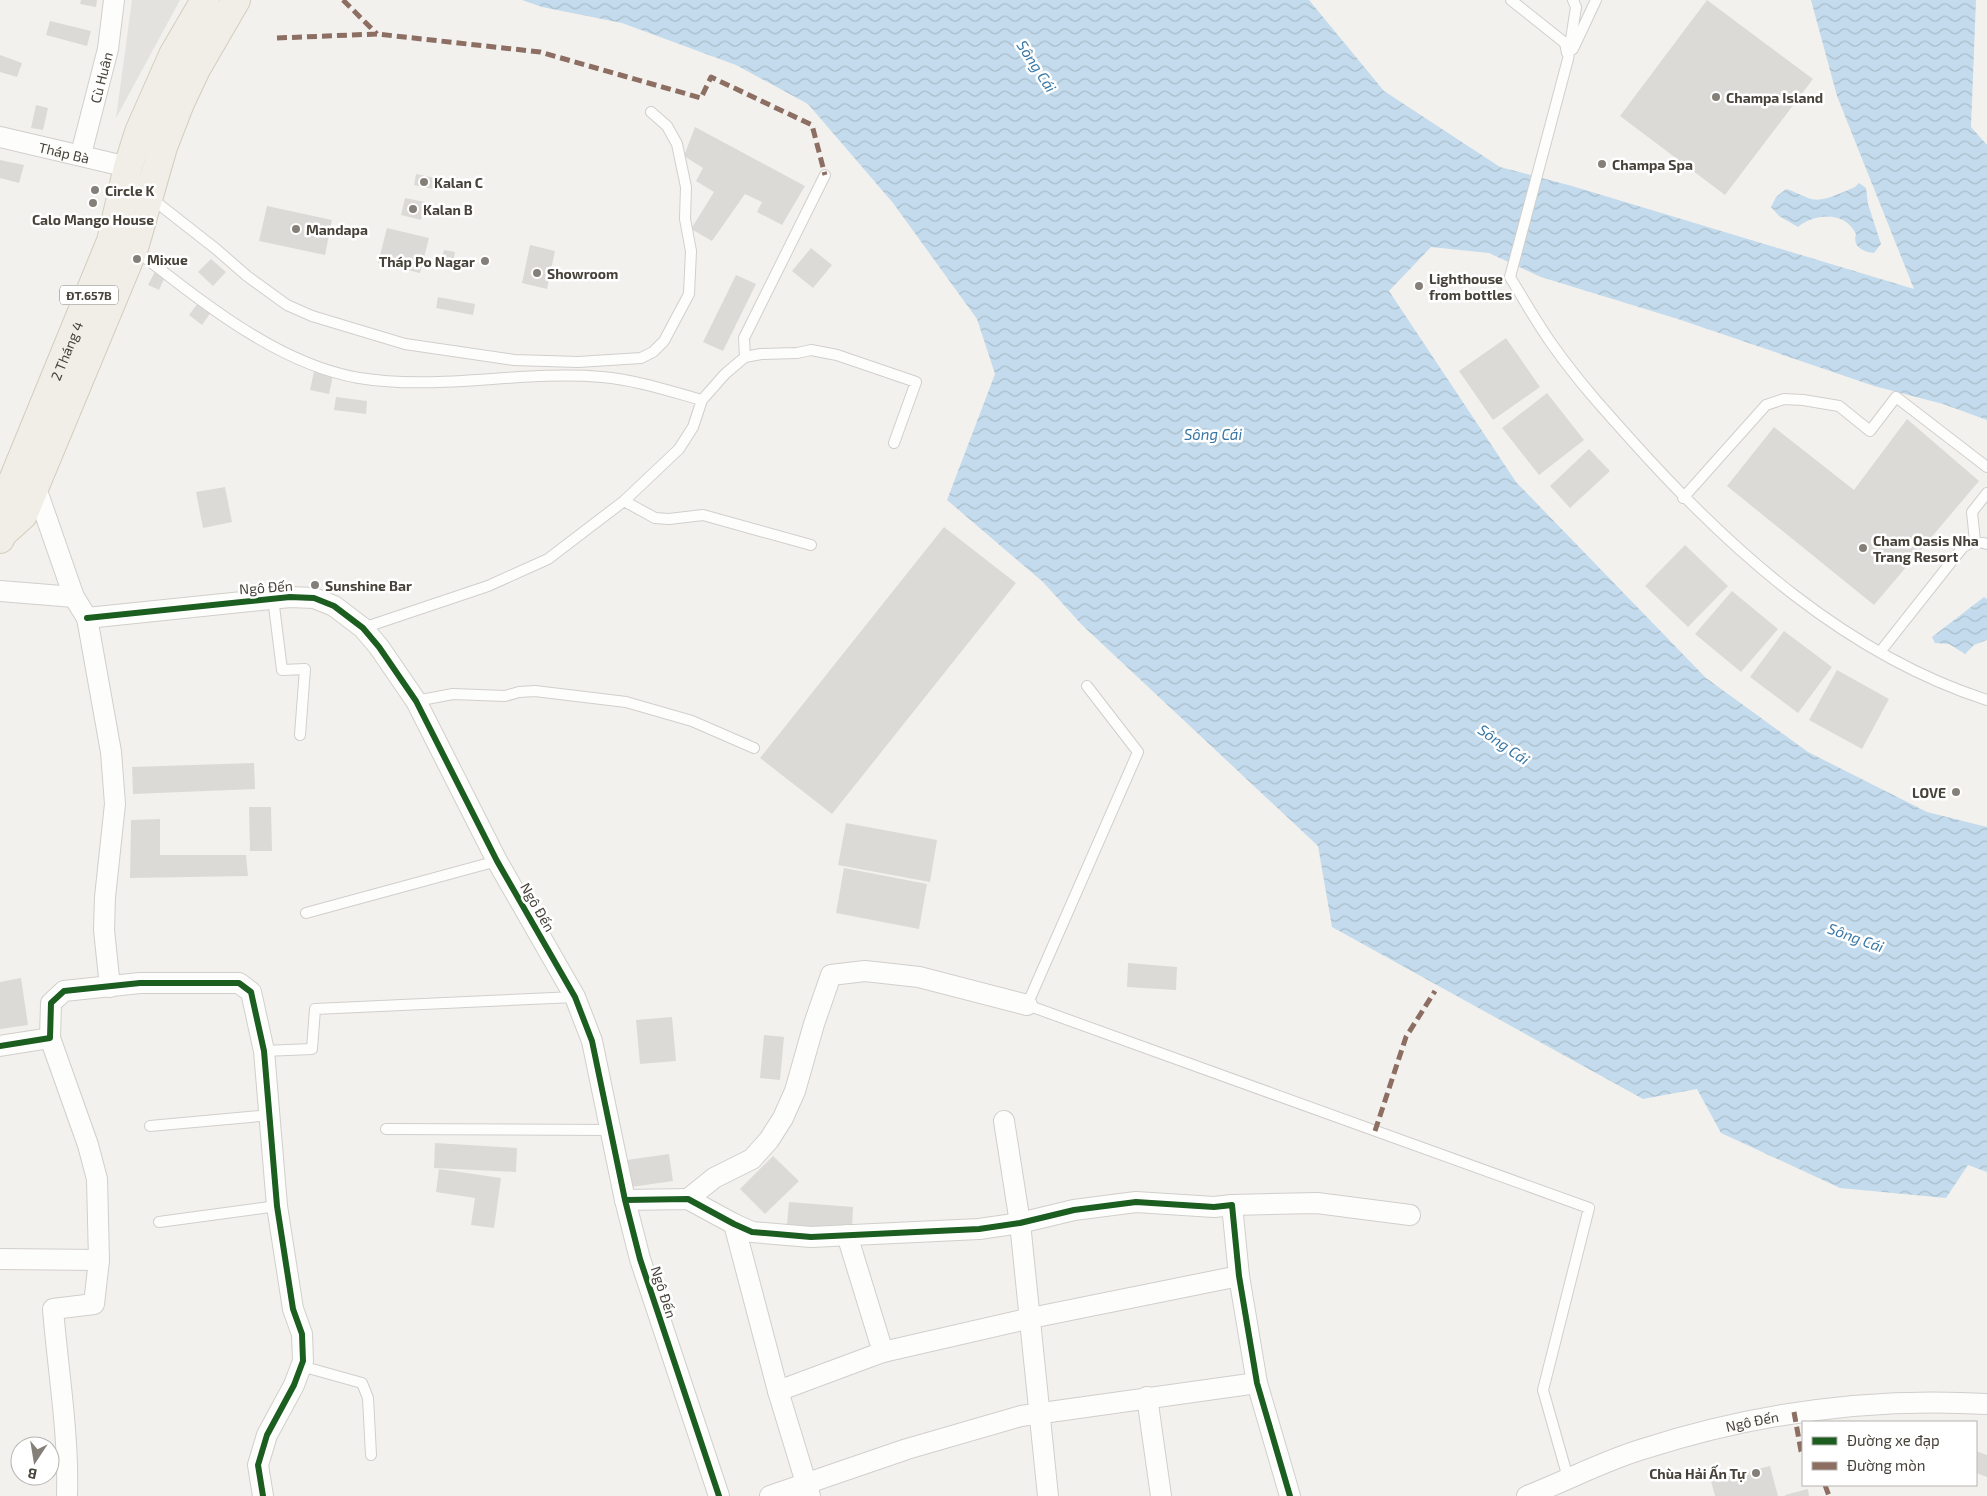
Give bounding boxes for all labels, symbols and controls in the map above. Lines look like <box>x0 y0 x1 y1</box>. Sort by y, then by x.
water label: Sông Cái <box>1014 37 1061 96</box>
street label: Cù Huân <box>86 50 115 105</box>
place label: Champa Island <box>1726 89 1823 106</box>
marker: Champa Island <box>1710 91 1722 103</box>
street label: Tháp Bà <box>37 138 91 166</box>
place label: Champa Spa <box>1612 156 1693 173</box>
marker: Champa Spa <box>1596 158 1608 170</box>
place label: Kalan C <box>434 174 483 191</box>
marker: Kalan C <box>418 176 430 188</box>
place label: Circle K <box>105 182 155 199</box>
marker: Circle K <box>89 184 101 196</box>
marker: Calo Mango House <box>87 197 99 209</box>
place label: Kalan B <box>423 201 473 218</box>
marker: Kalan B <box>407 203 419 215</box>
place label: Calo Mango House <box>32 211 154 228</box>
place label: Mandapa <box>306 221 368 238</box>
marker: Mandapa <box>290 223 302 235</box>
place label: Mixue <box>147 251 188 268</box>
marker: Mixue <box>131 253 143 265</box>
place label: Tháp Po Nagar <box>379 253 475 270</box>
marker: Tháp Po Nagar <box>479 255 491 267</box>
place label: Showroom <box>547 265 618 282</box>
marker: Showroom <box>531 267 543 279</box>
place label: Lighthouse from bottles <box>1429 270 1512 303</box>
marker: Lighthouse from bottles <box>1413 280 1425 292</box>
road number: ĐT.657B <box>60 286 118 304</box>
street label: 2 Tháng 4 <box>46 319 86 383</box>
water label: Sông Cái <box>1184 425 1242 443</box>
place label: Cham Oasis Nha Trang Resort <box>1873 532 1979 565</box>
marker: Cham Oasis Nha Trang Resort <box>1857 542 1869 554</box>
street label: Ngô Đến <box>239 577 293 597</box>
place label: Sunshine Bar <box>325 577 412 594</box>
marker: Sunshine Bar <box>309 579 321 591</box>
water label: Sông Cái <box>1475 720 1533 768</box>
place label: LOVE <box>1912 784 1946 801</box>
marker: LOVE <box>1950 786 1962 798</box>
street label: Ngô Đến <box>517 879 559 935</box>
water label: Sông Cái <box>1826 919 1887 956</box>
street label: Ngô Đến <box>648 1264 680 1320</box>
street label: Ngô Đến <box>1724 1407 1780 1434</box>
legend <box>1802 1421 1977 1486</box>
text: Đường xe đạp <box>1847 1431 1940 1449</box>
north arrow <box>10 1436 60 1486</box>
text: Đường mòn <box>1847 1456 1925 1474</box>
place label: Chùa Hải Ấn Tự <box>1649 1464 1747 1482</box>
text: B <box>26 1465 38 1483</box>
marker: Chùa Hải Ấn Tự <box>1750 1467 1762 1479</box>

